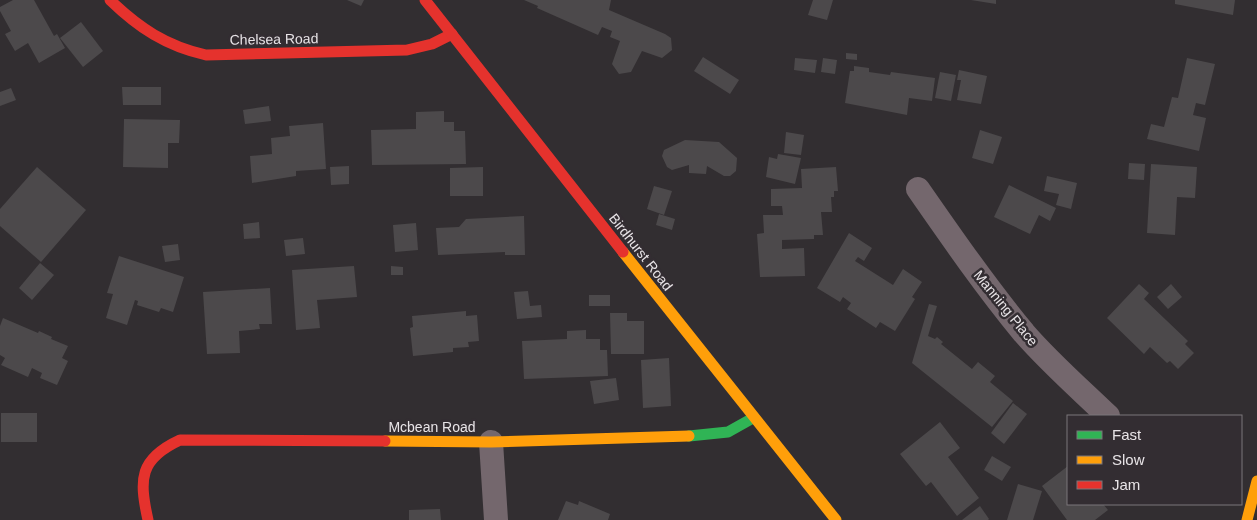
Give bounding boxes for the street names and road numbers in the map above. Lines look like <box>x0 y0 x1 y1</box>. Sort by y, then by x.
street label: Chelsea Road <box>229 30 319 48</box>
street label: Birdhurst Road <box>606 210 676 294</box>
street label: Manning Place <box>971 267 1041 349</box>
street label: Mcbean Road <box>388 419 476 435</box>

